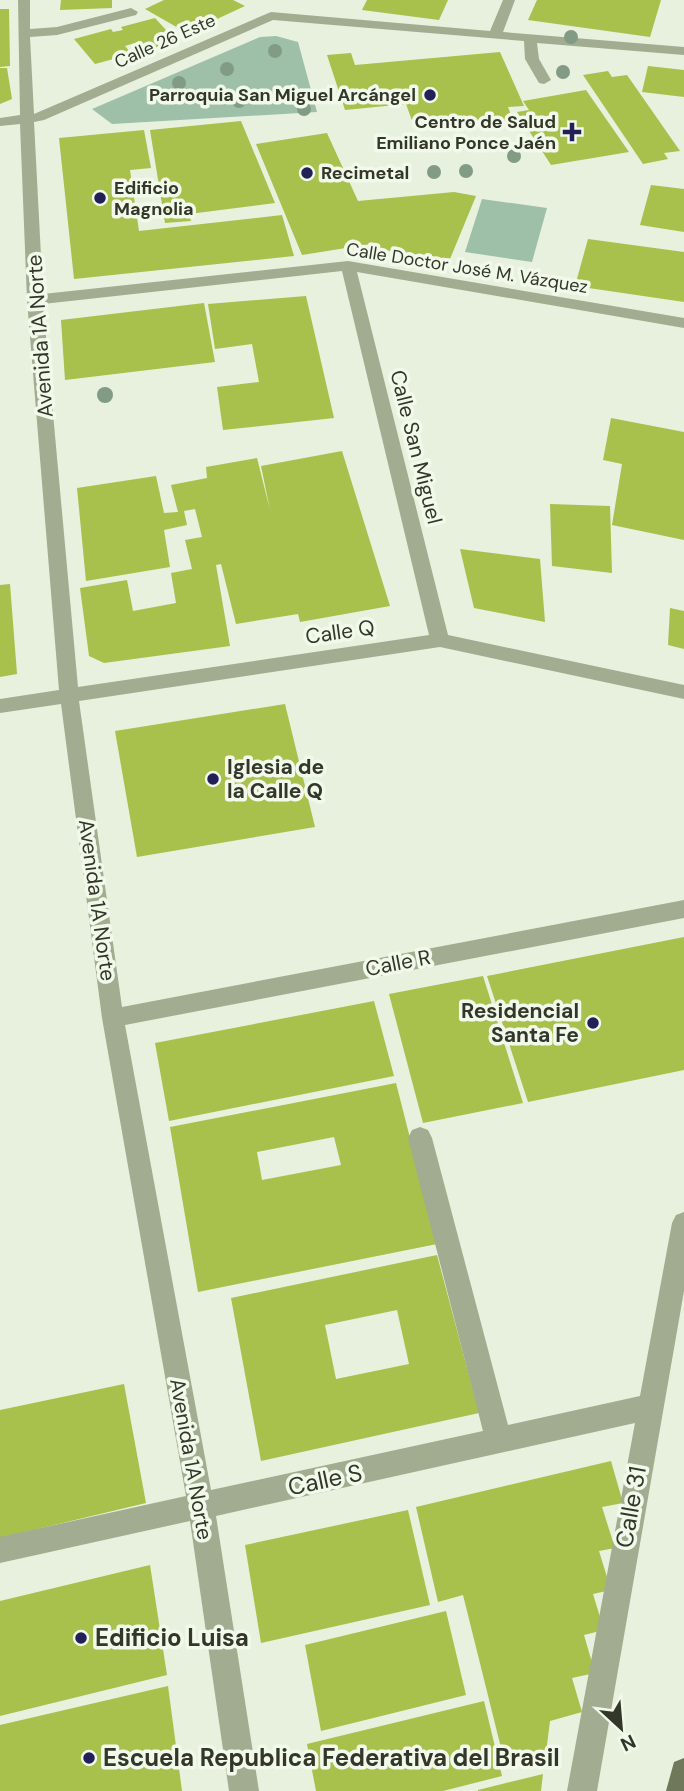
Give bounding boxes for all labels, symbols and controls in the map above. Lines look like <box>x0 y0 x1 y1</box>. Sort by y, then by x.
street label: Calle 26 Este <box>111 8 219 74</box>
place label: Parroquia San Miguel Arcángel <box>149 83 416 107</box>
marker: Parroquia San Miguel Arcángel <box>422 87 438 103</box>
place label: Centro de Salud Emiliano Ponce Jaén <box>376 110 556 155</box>
marker: Centro de Salud Emiliano Ponce Jaén <box>562 122 582 142</box>
place label: Recimetal <box>321 161 409 185</box>
marker: Recimetal <box>299 165 315 181</box>
place label: Edificio Magnolia <box>114 176 194 221</box>
marker: Edificio Magnolia <box>92 190 108 206</box>
street label: Calle Doctor José M. Vázquez <box>345 237 589 299</box>
street label: Avenida 1A Norte <box>20 254 60 418</box>
street label: Calle San Miguel <box>383 367 449 527</box>
street label: Calle Q <box>304 613 376 651</box>
place label: Iglesia de la Calle Q <box>227 753 324 805</box>
marker: Iglesia de la Calle Q <box>205 771 221 787</box>
street label: Avenida 1A Norte <box>72 817 122 983</box>
street label: Calle R <box>363 943 433 983</box>
place label: Residencial Santa Fe <box>461 997 579 1049</box>
marker: Residencial Santa Fe <box>585 1015 601 1031</box>
street label: Avenida 1A Norte <box>163 1376 219 1542</box>
street label: Calle S <box>285 1457 365 1502</box>
street label: Calle 31 <box>608 1464 653 1550</box>
place label: Edificio Luisa <box>95 1622 249 1653</box>
marker: Edificio Luisa <box>73 1630 89 1646</box>
north arrow <box>586 1693 656 1763</box>
text: N <box>617 1729 640 1757</box>
place label: Escuela Republica Federativa del Brasil <box>103 1742 560 1773</box>
marker: Escuela Republica Federativa del Brasil <box>81 1750 97 1766</box>

